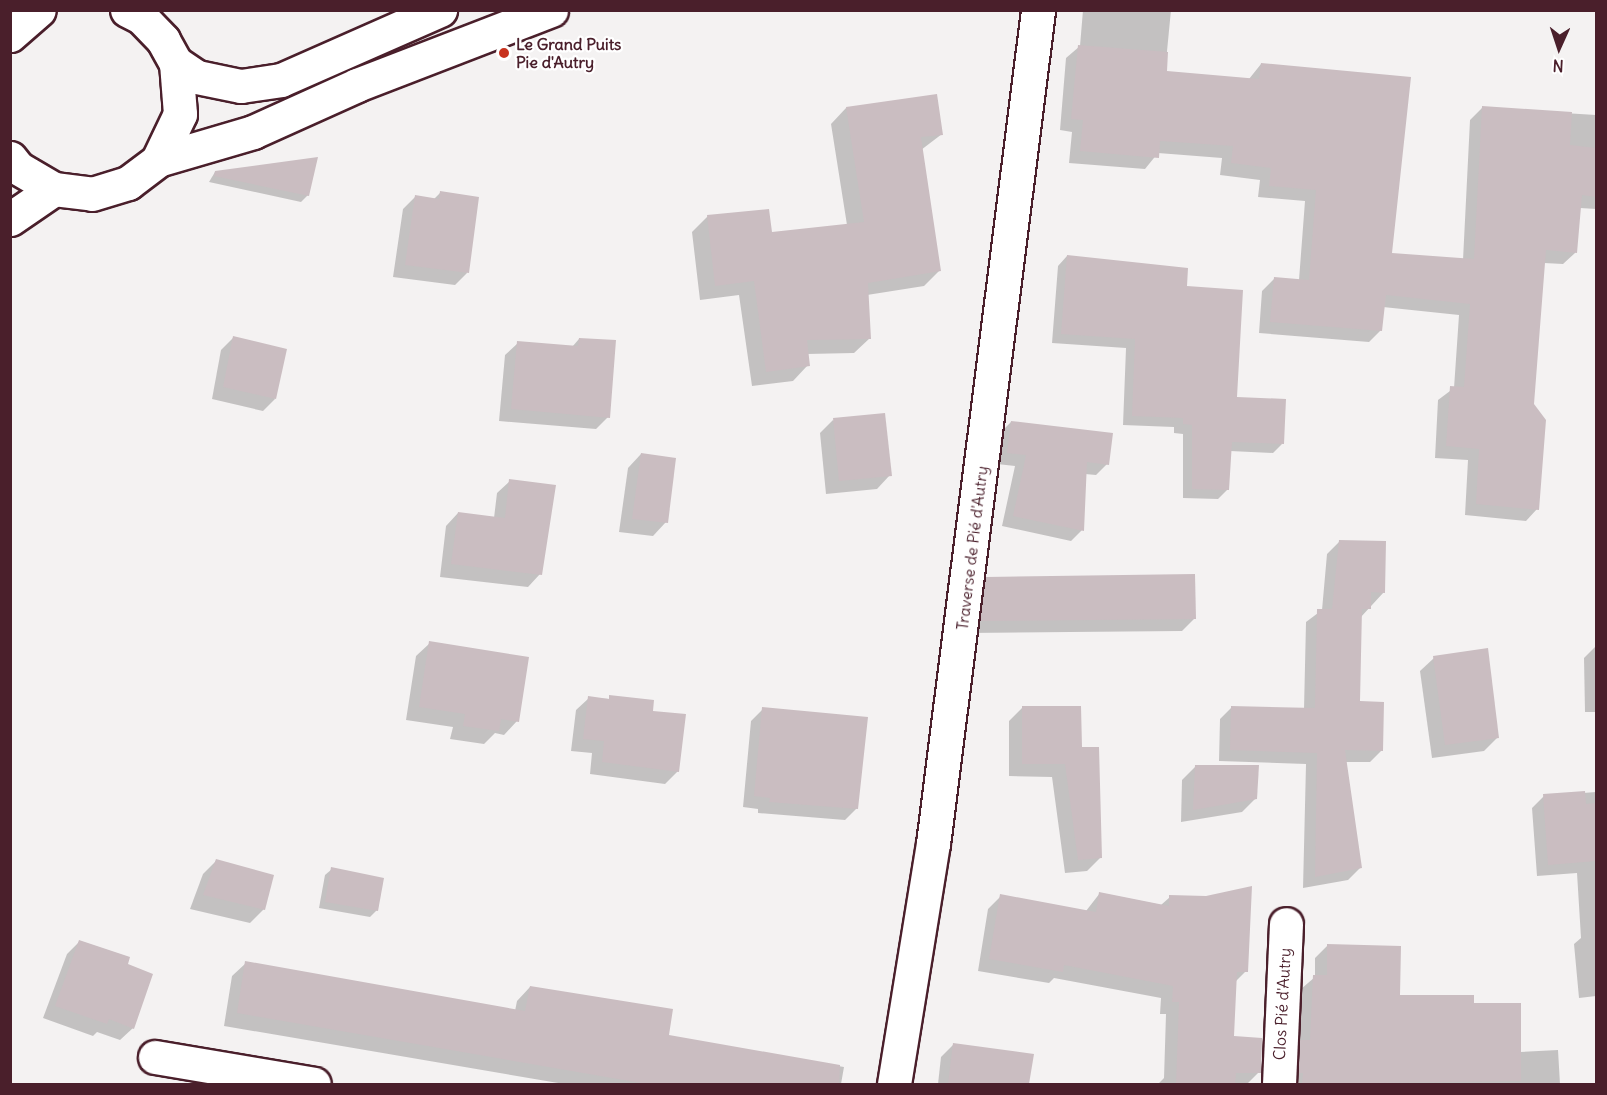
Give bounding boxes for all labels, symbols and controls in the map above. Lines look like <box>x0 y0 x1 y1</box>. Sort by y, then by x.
north arrow <box>1529 18 1589 78</box>
place label: Le Grand Puits Pie d'Autry <box>516 34 621 72</box>
marker: Le Grand Puits Pie d'Autry <box>497 46 511 60</box>
text: N <box>1552 56 1564 76</box>
street label: Traverse de Pié d'Autry <box>952 465 992 631</box>
street label: Clos Pié d'Autry <box>1269 947 1295 1061</box>

